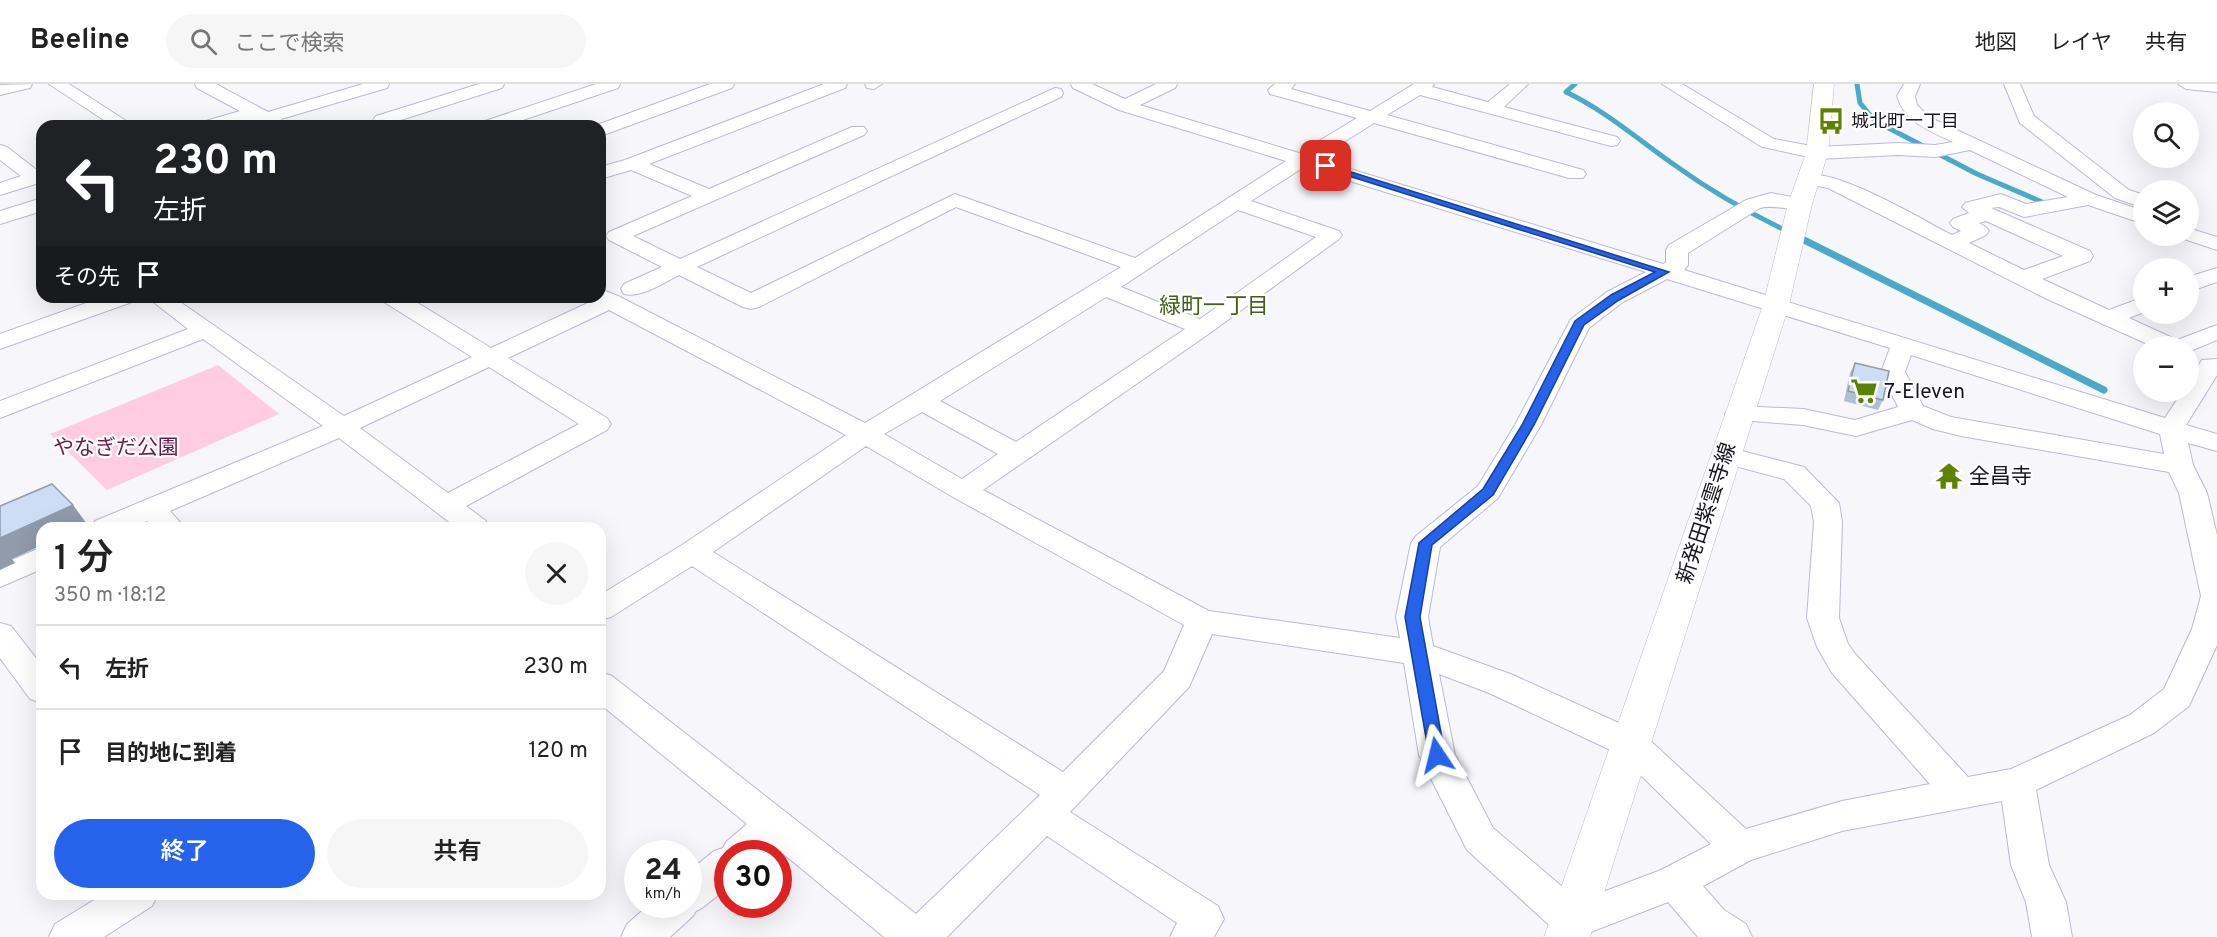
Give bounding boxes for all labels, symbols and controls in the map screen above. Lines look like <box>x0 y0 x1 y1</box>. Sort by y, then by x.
search box <box>166 14 586 68</box>
text: Beeline <box>30 23 130 59</box>
icon: search <box>187 25 220 58</box>
text: 地図 <box>1975 30 2017 57</box>
text: レイヤ <box>2050 30 2112 57</box>
text: 共有 <box>2145 30 2187 57</box>
text: ここで検索 <box>235 31 345 58</box>
map controls <box>2133 102 2199 402</box>
button: search <box>2133 102 2199 168</box>
bus stop icon: 城北町一丁目 <box>1816 106 1846 136</box>
place label: 城北町一丁目 <box>1851 111 1959 134</box>
text: 230 m <box>153 136 278 189</box>
pin <box>1300 140 1351 191</box>
icon: left <box>54 144 132 222</box>
icon: arrive <box>1309 149 1342 182</box>
button: layers <box>2133 180 2199 246</box>
text: 左折 <box>153 195 207 229</box>
icon: arrive <box>132 258 165 291</box>
button: + <box>2133 258 2199 324</box>
text: その先 <box>54 265 120 292</box>
district label: 緑町一丁目 <box>1159 294 1269 321</box>
button: − <box>2133 336 2199 402</box>
supermarket icon: 7-Eleven <box>1849 376 1879 406</box>
place label: 7-Eleven <box>1884 379 1965 406</box>
park label: やなぎだ公園 <box>53 435 179 462</box>
street label: 新発田紫雲寺線 <box>1672 439 1743 588</box>
temple icon: 全昌寺 <box>1934 461 1964 491</box>
place label: 全昌寺 <box>1969 464 2032 491</box>
text: 1 分 <box>54 537 113 583</box>
button: close <box>525 542 588 605</box>
text: 350 m · 18:12 <box>54 583 166 609</box>
icon: left <box>54 651 87 684</box>
text: 230 m <box>524 654 588 681</box>
text: 左折 <box>105 657 149 684</box>
position arrow <box>1405 723 1469 787</box>
icon: arrive <box>54 735 87 768</box>
text: 120 m <box>528 738 588 765</box>
text: 目的地に到着 <box>105 741 237 768</box>
button: 終了 <box>54 819 315 888</box>
button: 共有 <box>327 819 588 888</box>
speed limit sign: 30 <box>714 840 792 918</box>
text: 24 <box>644 853 682 890</box>
text: km/h <box>645 885 681 904</box>

